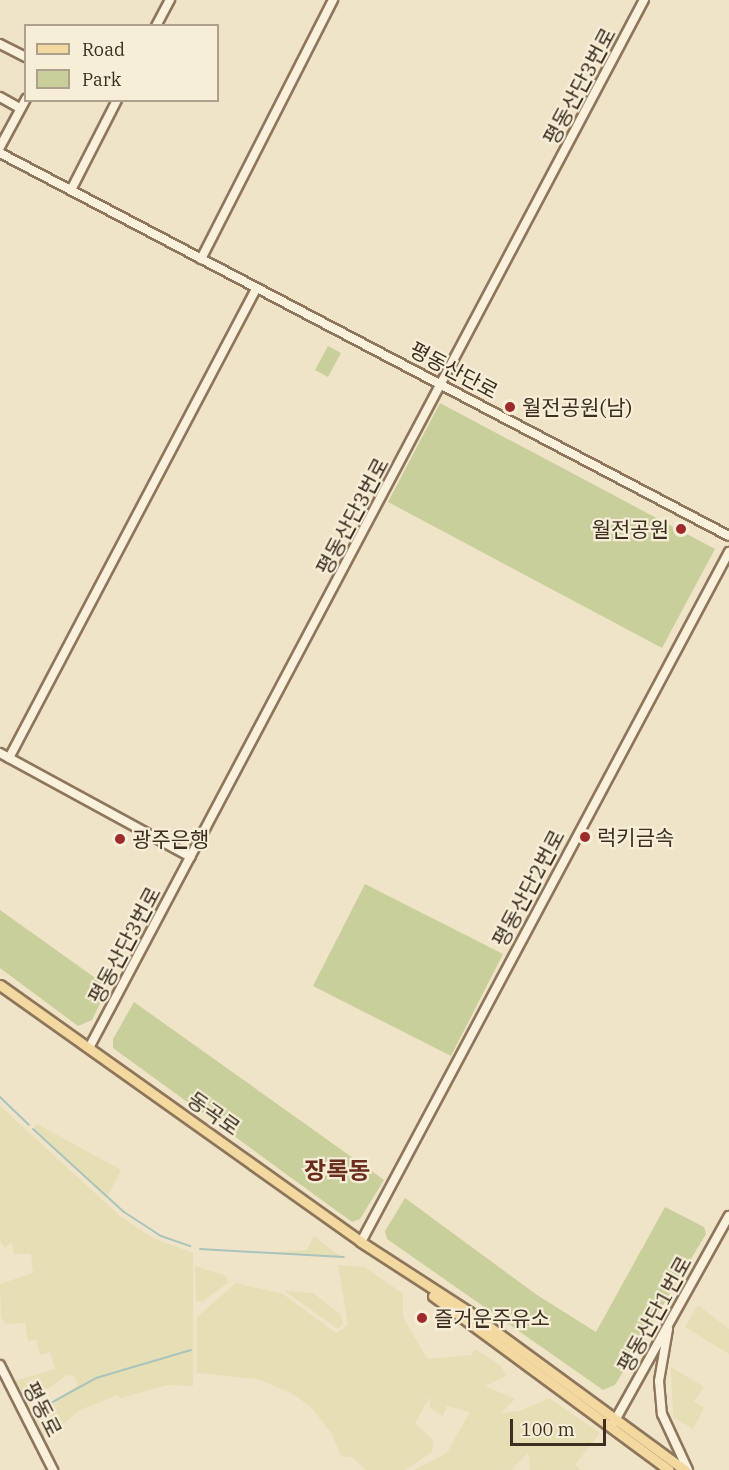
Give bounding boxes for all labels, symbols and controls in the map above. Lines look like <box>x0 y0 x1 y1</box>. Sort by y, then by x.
street label: 평동산단3번로 <box>538 23 620 149</box>
legend <box>24 24 219 102</box>
text: Road <box>82 38 125 61</box>
text: Park <box>82 68 121 91</box>
street label: 평동산단로 <box>405 336 503 404</box>
place label: 월전공원(남) <box>522 394 632 420</box>
marker: 월전공원(남) <box>503 400 517 414</box>
street label: 평동산단3번로 <box>311 453 393 579</box>
place label: 월전공원 <box>592 516 669 542</box>
marker: 월전공원 <box>674 522 688 536</box>
place label: 럭키금속 <box>597 824 674 850</box>
street label: 평동산단2번로 <box>487 825 569 951</box>
place label: 광주은행 <box>132 826 209 852</box>
marker: 럭키금속 <box>578 830 592 844</box>
marker: 광주은행 <box>113 832 127 846</box>
street label: 평동산단3번로 <box>83 882 165 1008</box>
street label: 동곡로 <box>183 1086 245 1140</box>
district label: 장록동 <box>304 1157 370 1185</box>
street label: 평동산단1번로 <box>612 1252 696 1376</box>
place label: 즐거운주유소 <box>434 1305 550 1331</box>
marker: 즐거운주유소 <box>415 1311 429 1325</box>
street label: 평동로 <box>19 1377 67 1441</box>
scale bar <box>513 1407 609 1445</box>
text: 100 m <box>521 1418 575 1441</box>

